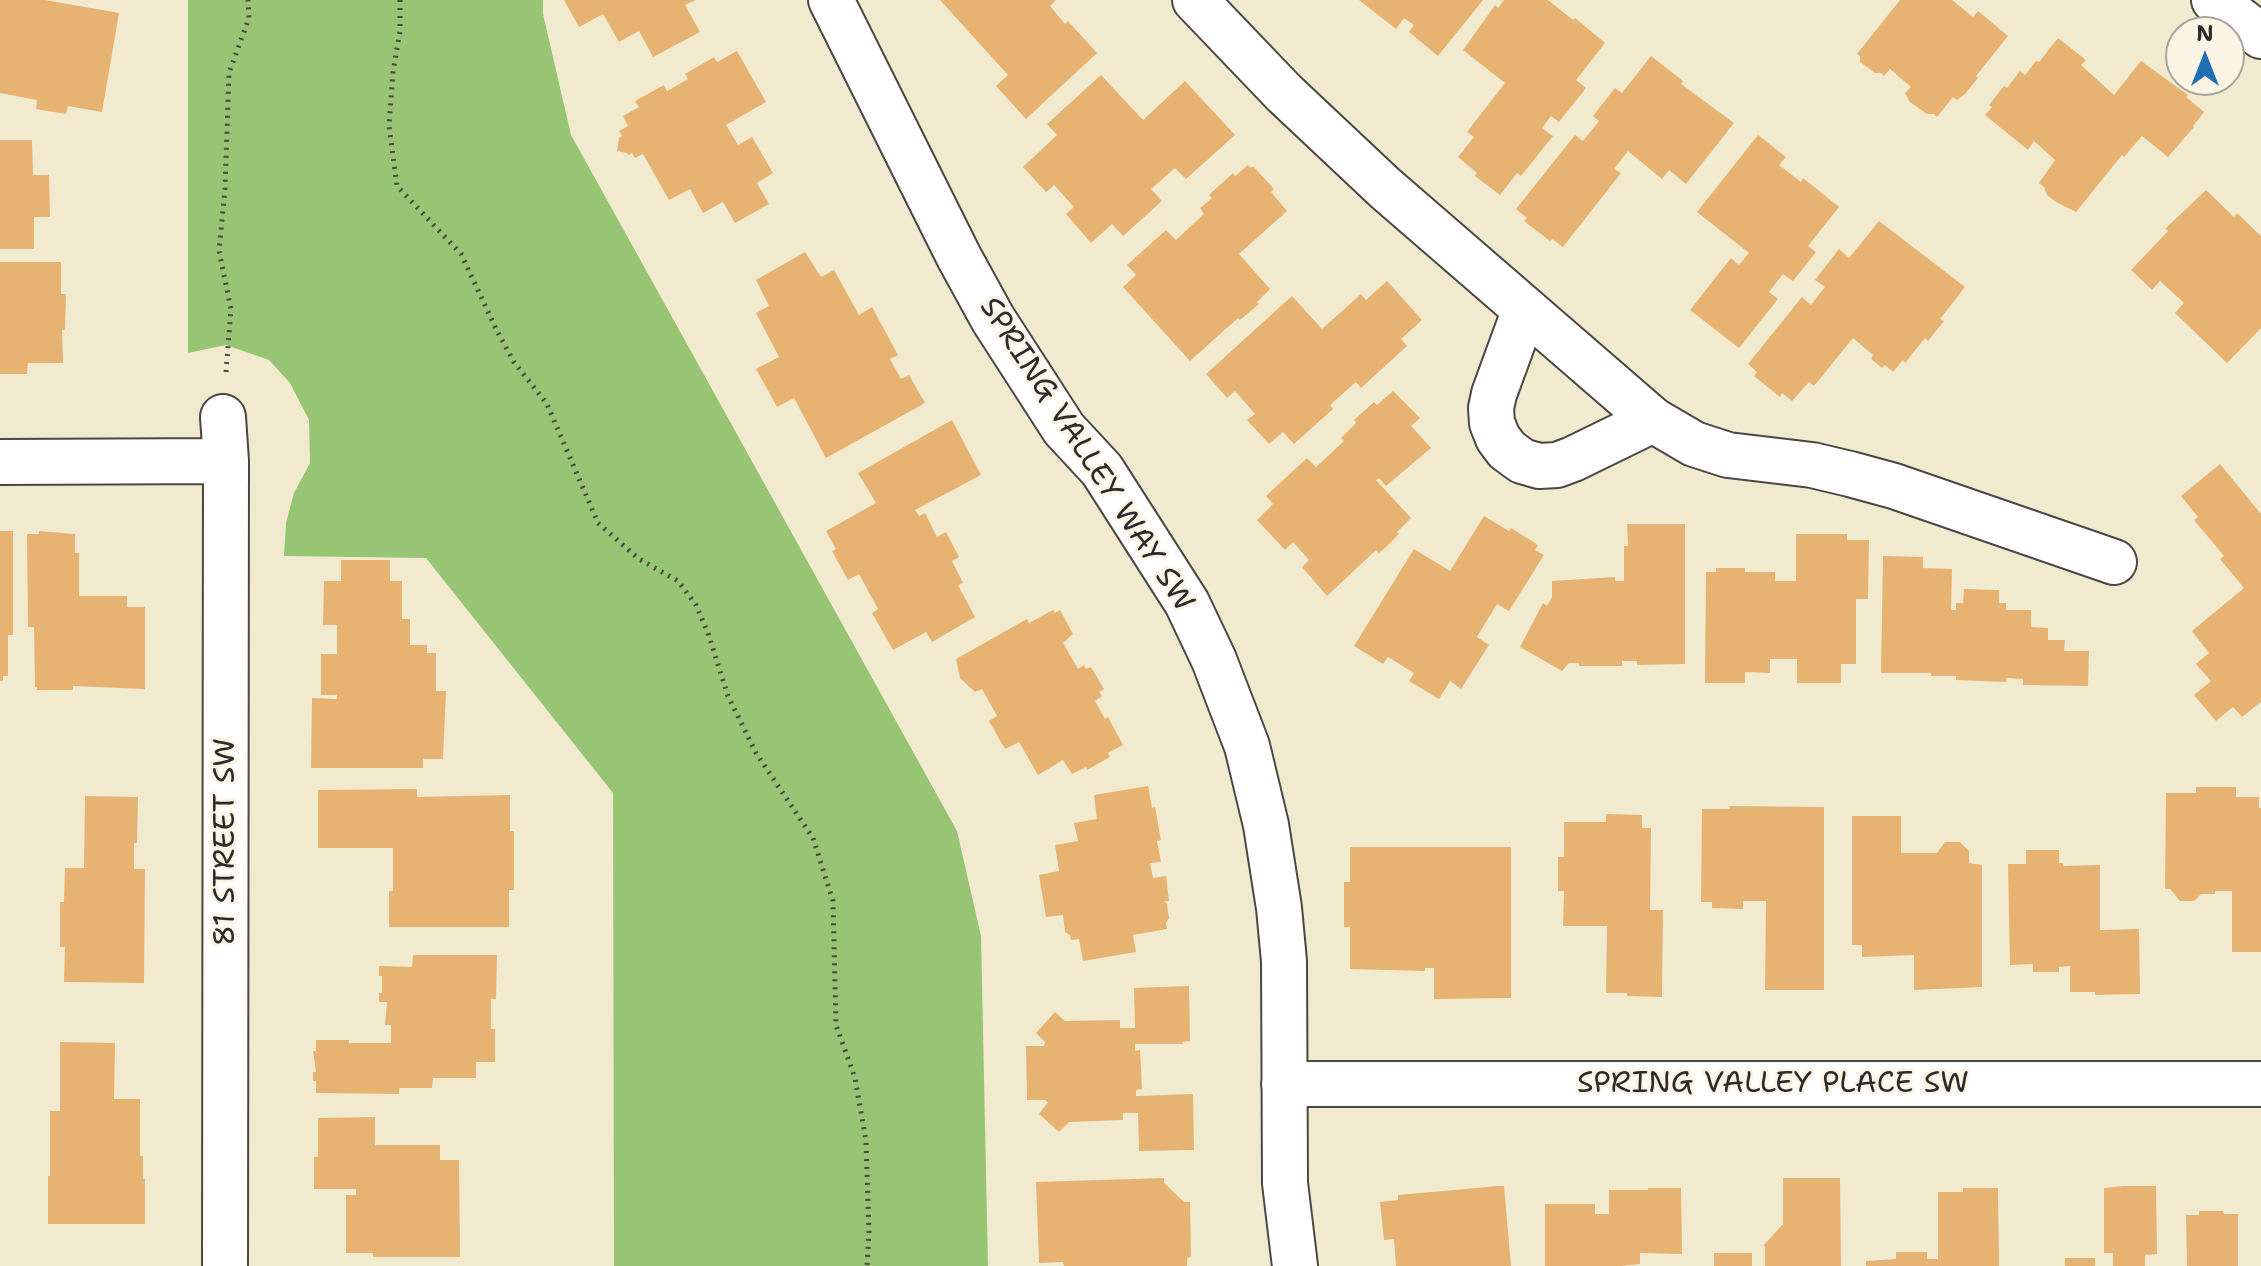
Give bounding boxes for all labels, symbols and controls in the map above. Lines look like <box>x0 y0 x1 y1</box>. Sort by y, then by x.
north arrow <box>2165 16 2245 96</box>
text: N <box>2196 19 2214 48</box>
street label: SPRING VALLEY WAY SW <box>971 291 1201 619</box>
street label: 81 STREET SW <box>208 738 244 946</box>
street label: SPRING VALLEY PLACE SW <box>1577 1066 1969 1102</box>

